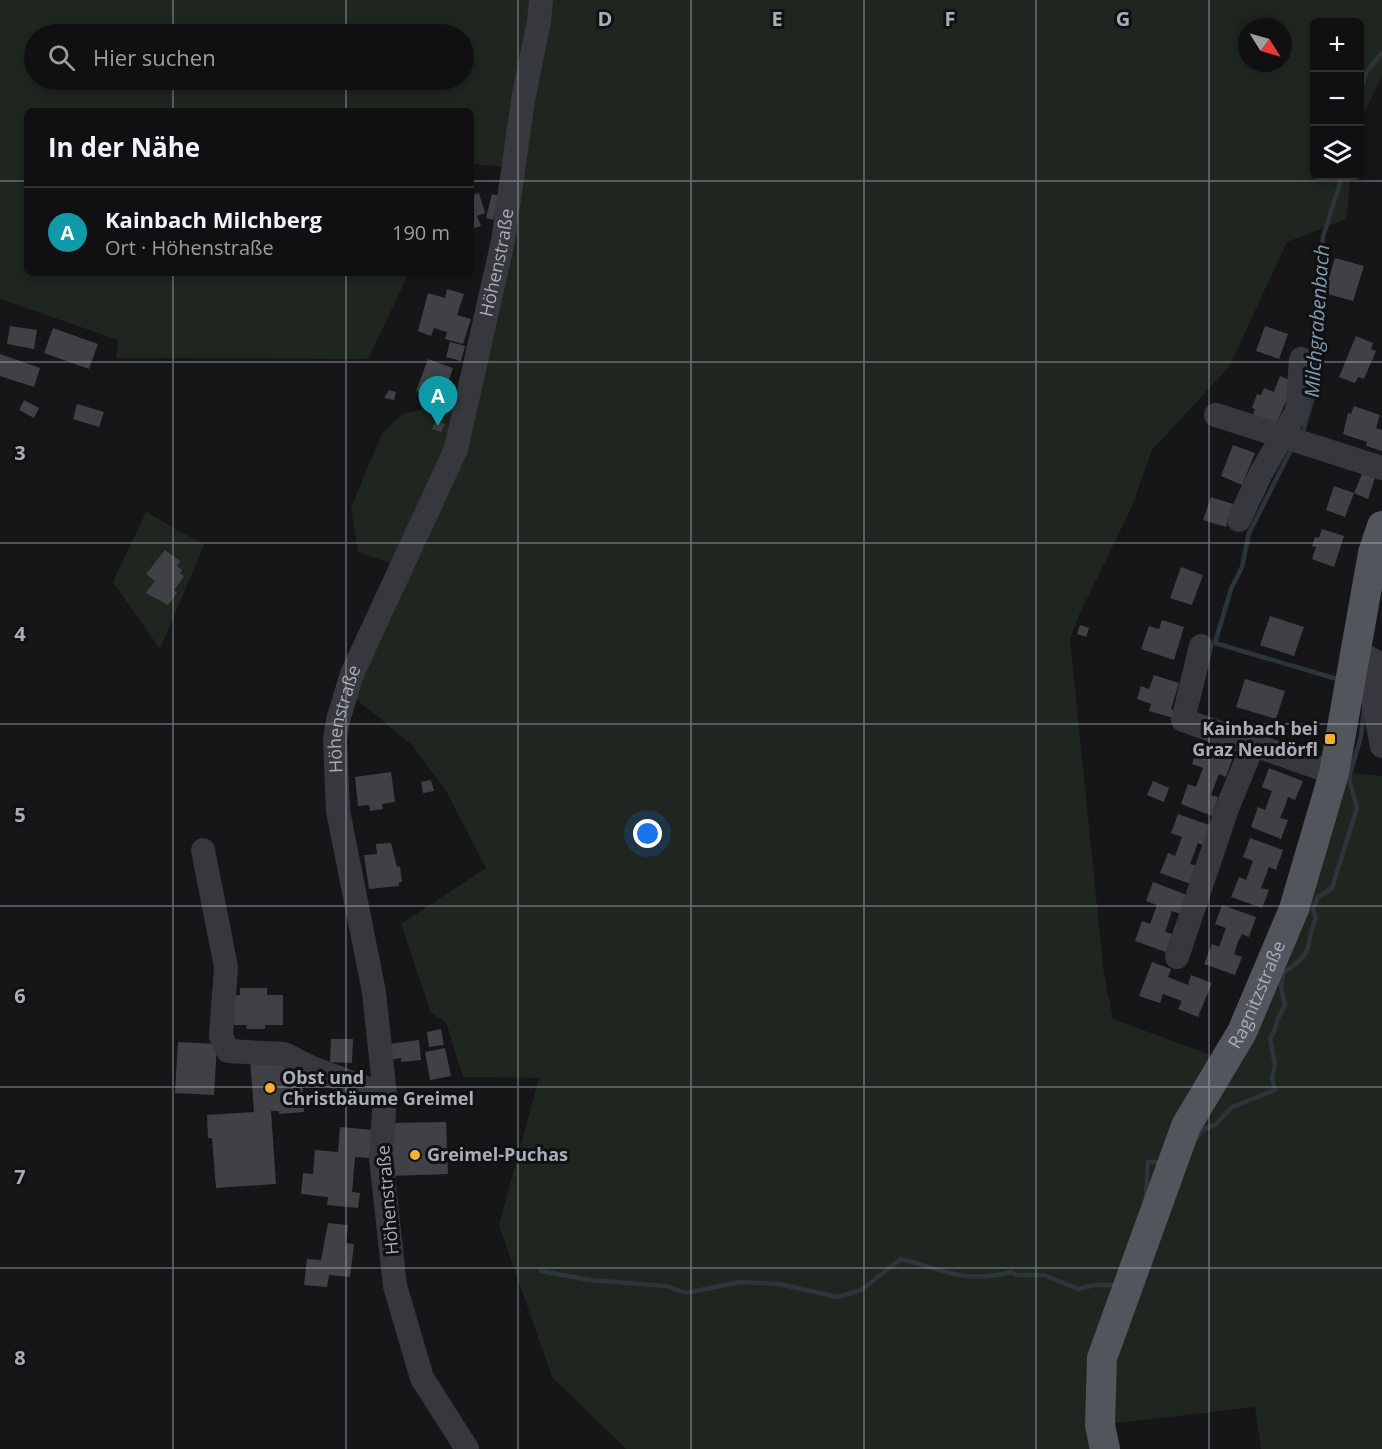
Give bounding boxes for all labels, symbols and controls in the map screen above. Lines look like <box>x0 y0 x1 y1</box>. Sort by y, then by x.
text: D <box>598 5 612 32</box>
text: E <box>771 5 783 32</box>
text: F <box>945 5 955 32</box>
text: G <box>1116 5 1130 32</box>
north arrow <box>1238 18 1292 72</box>
map controls <box>1310 18 1364 180</box>
button: + <box>1310 18 1364 72</box>
search box <box>24 24 474 90</box>
icon: search <box>45 41 78 74</box>
text: Hier suchen <box>93 42 216 72</box>
button: − <box>1310 72 1364 126</box>
button: layers <box>1310 126 1364 180</box>
text: In der Nähe <box>48 129 200 165</box>
text: Kainbach Milchberg <box>105 204 322 234</box>
street label: Höhenstraße <box>473 207 518 319</box>
text: A <box>61 219 74 246</box>
text: 190 m <box>392 219 450 246</box>
text: Ort · Höhenstraße <box>105 234 274 261</box>
water label: Milchgrabenbach <box>1298 243 1335 398</box>
pin: A <box>418 376 458 426</box>
text: 3 <box>14 439 26 466</box>
text: 4 <box>14 620 26 647</box>
street label: Höhenstraße <box>322 661 366 774</box>
place label: Kainbach bei Graz Neudörfl <box>1192 716 1318 761</box>
marker: Kainbach bei Graz Neudörfl <box>1323 732 1337 746</box>
text: 5 <box>14 801 26 828</box>
your location <box>633 819 662 848</box>
street label: Ragnitzstraße <box>1222 937 1290 1052</box>
text: 6 <box>14 982 26 1009</box>
place label: Obst und Christbäume Greimel <box>282 1065 474 1110</box>
marker: Obst und Christbäume Greimel <box>263 1081 277 1095</box>
place label: Greimel-Puchas <box>427 1142 568 1166</box>
street label: Höhenstraße <box>370 1144 404 1256</box>
marker: Greimel-Puchas <box>408 1148 422 1162</box>
text: 7 <box>14 1163 26 1190</box>
text: 8 <box>14 1344 26 1371</box>

